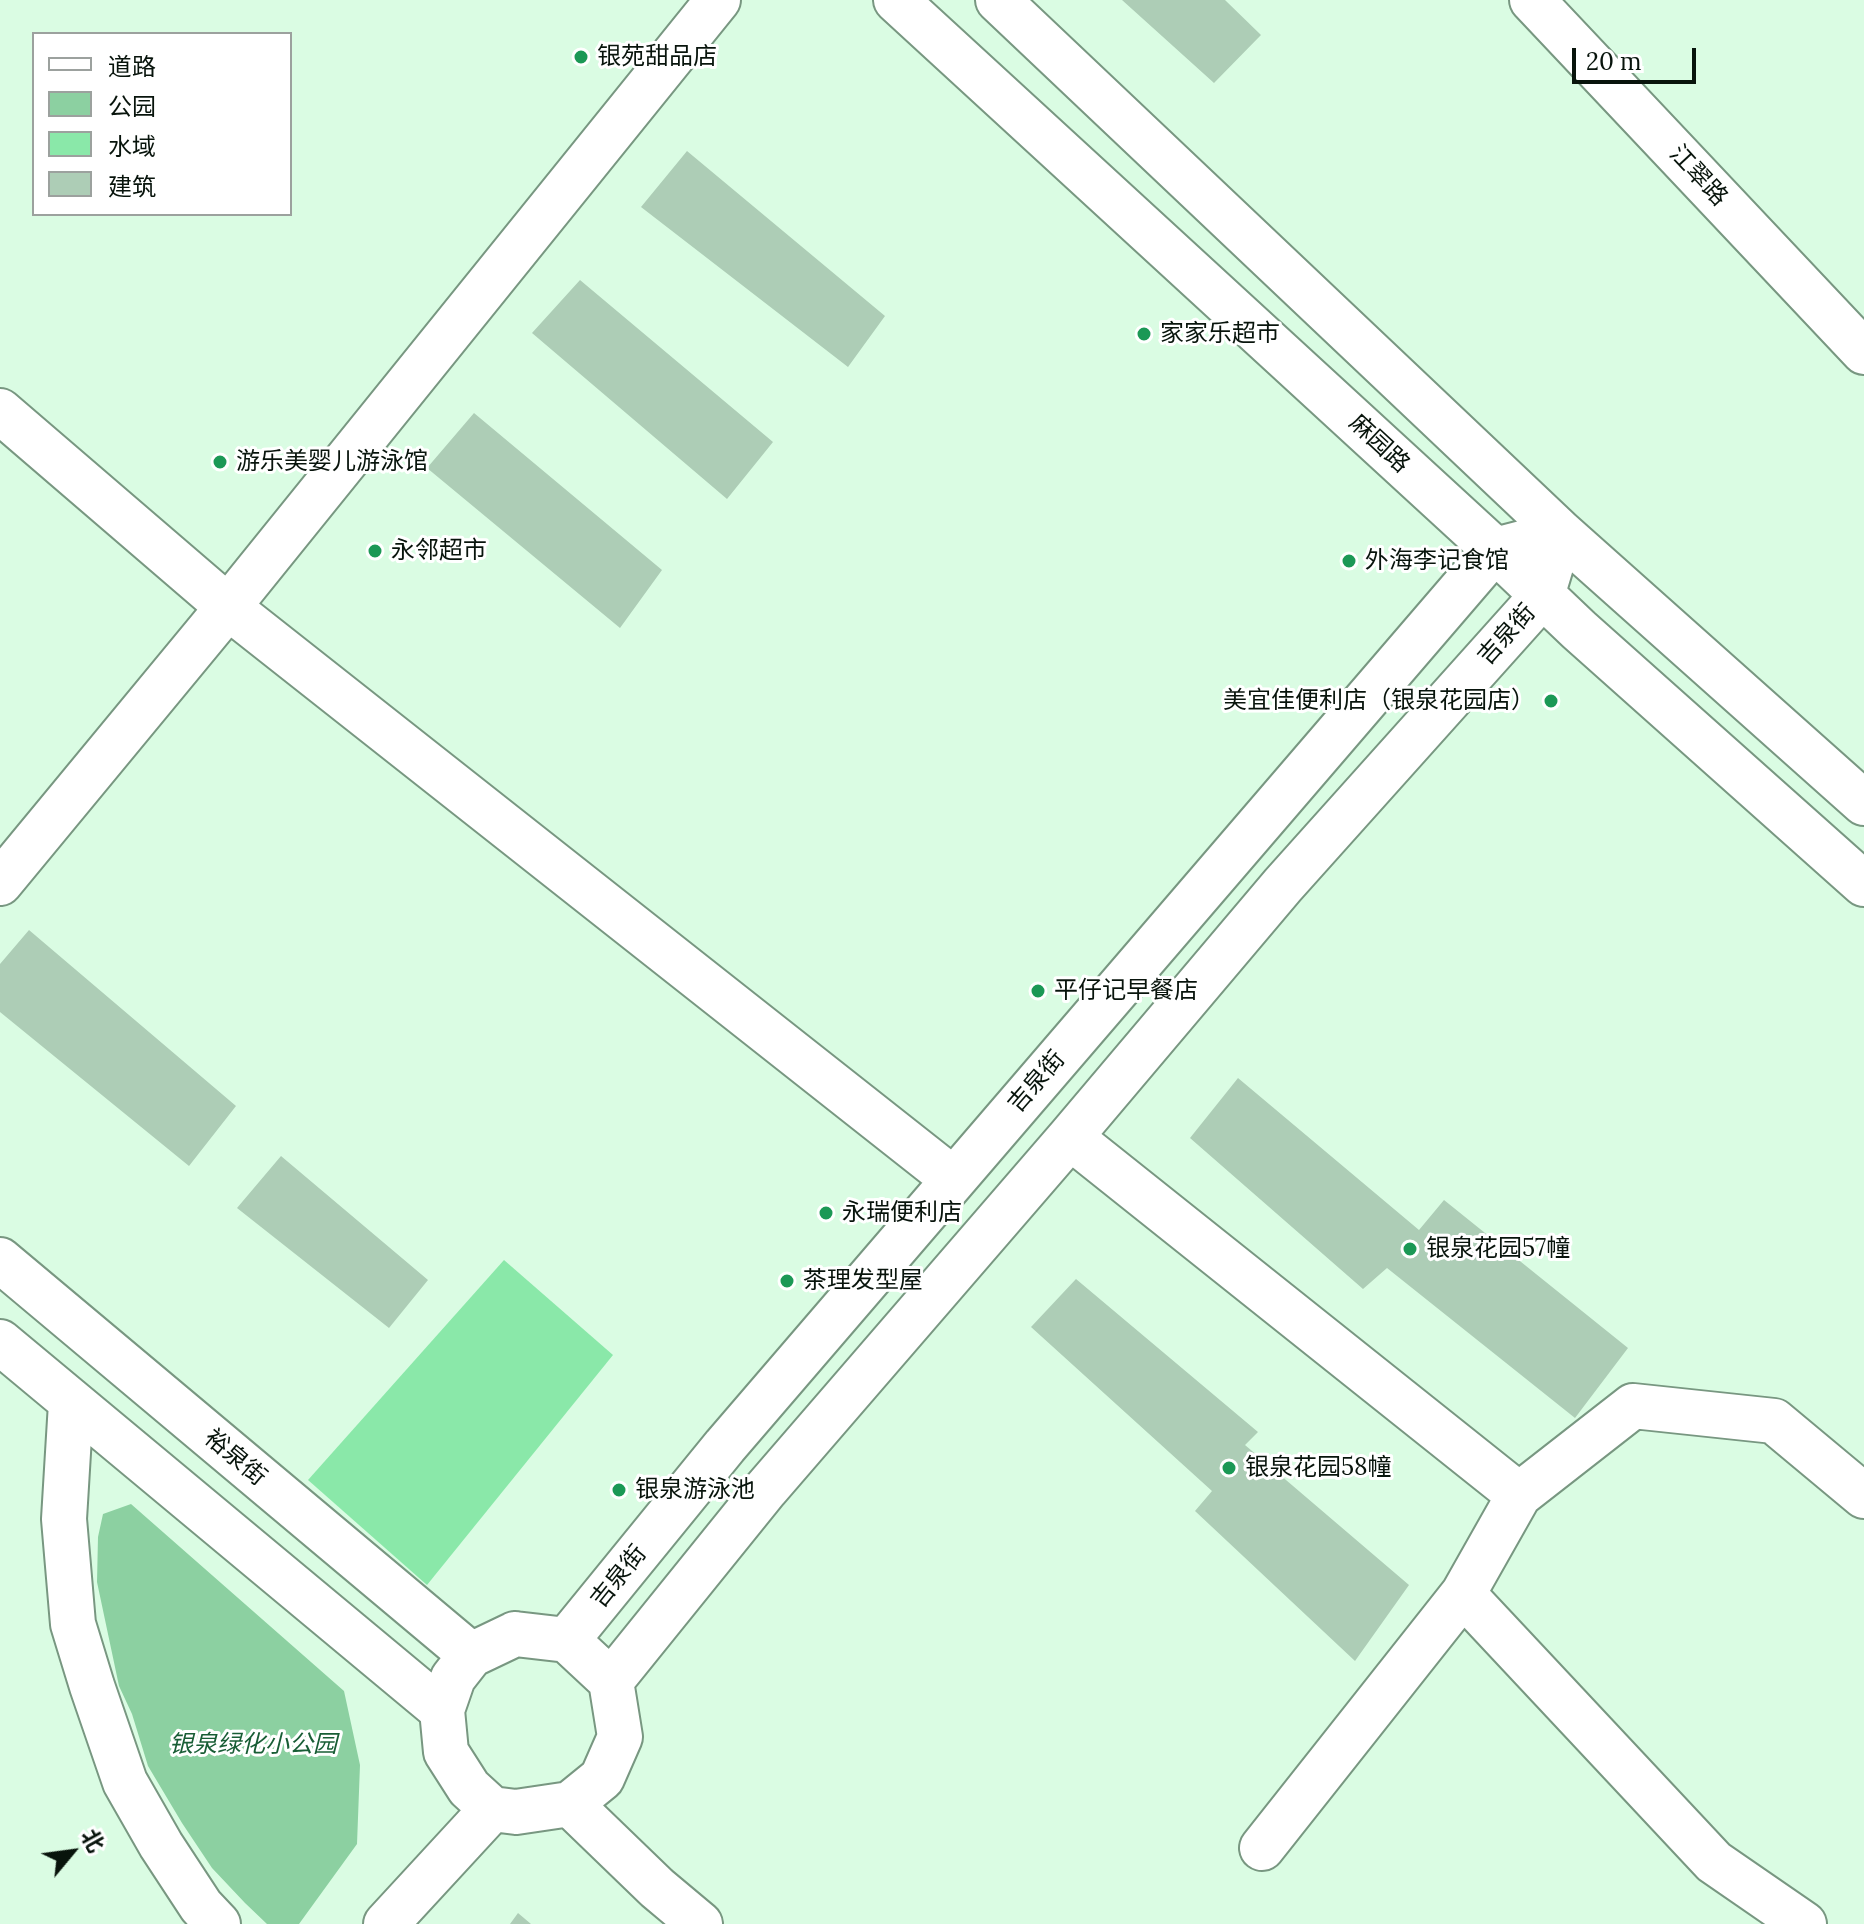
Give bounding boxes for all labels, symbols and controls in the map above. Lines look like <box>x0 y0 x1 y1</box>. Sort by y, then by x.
legend <box>32 32 292 216</box>
scale bar <box>1576 32 1700 82</box>
place label: 银苑甜品店 <box>597 43 717 71</box>
text: 20 m <box>1586 46 1642 77</box>
marker: 银苑甜品店 <box>572 48 590 66</box>
text: 道路 <box>108 51 156 82</box>
text: 公园 <box>108 91 156 122</box>
text: 水域 <box>108 131 156 162</box>
street label: 江翠路 <box>1663 140 1733 212</box>
text: 建筑 <box>108 171 156 202</box>
place label: 家家乐超市 <box>1160 320 1280 348</box>
marker: 家家乐超市 <box>1135 325 1153 343</box>
street label: 麻园路 <box>1343 409 1415 479</box>
place label: 游乐美婴儿游泳馆 <box>236 448 428 476</box>
marker: 游乐美婴儿游泳馆 <box>211 453 229 471</box>
place label: 永邻超市 <box>391 537 487 565</box>
marker: 永邻超市 <box>366 542 384 560</box>
place label: 外海李记食馆 <box>1365 547 1509 575</box>
marker: 外海李记食馆 <box>1340 552 1358 570</box>
street label: 吉泉街 <box>1472 599 1542 671</box>
place label: 美宜佳便利店（银泉花园店） <box>1223 687 1535 715</box>
marker: 美宜佳便利店（银泉花园店） <box>1542 692 1560 710</box>
place label: 平仔记早餐店 <box>1054 977 1198 1005</box>
marker: 平仔记早餐店 <box>1029 982 1047 1000</box>
street label: 吉泉街 <box>1003 1045 1071 1119</box>
place label: 永瑞便利店 <box>842 1199 962 1227</box>
marker: 永瑞便利店 <box>817 1204 835 1222</box>
place label: 银泉花园57幢 <box>1426 1235 1570 1263</box>
marker: 银泉花园57幢 <box>1401 1240 1419 1258</box>
place label: 茶理发型屋 <box>803 1267 923 1295</box>
marker: 茶理发型屋 <box>778 1272 796 1290</box>
street label: 裕泉街 <box>198 1424 272 1492</box>
place label: 银泉花园58幢 <box>1245 1454 1392 1482</box>
marker: 银泉花园58幢 <box>1220 1459 1238 1477</box>
place label: 银泉游泳池 <box>635 1476 755 1504</box>
marker: 银泉游泳池 <box>610 1481 628 1499</box>
street label: 吉泉街 <box>585 1540 653 1614</box>
park label: 银泉绿化小公园 <box>169 1731 337 1759</box>
north arrow <box>32 1812 112 1892</box>
text: 北 <box>75 1824 111 1857</box>

